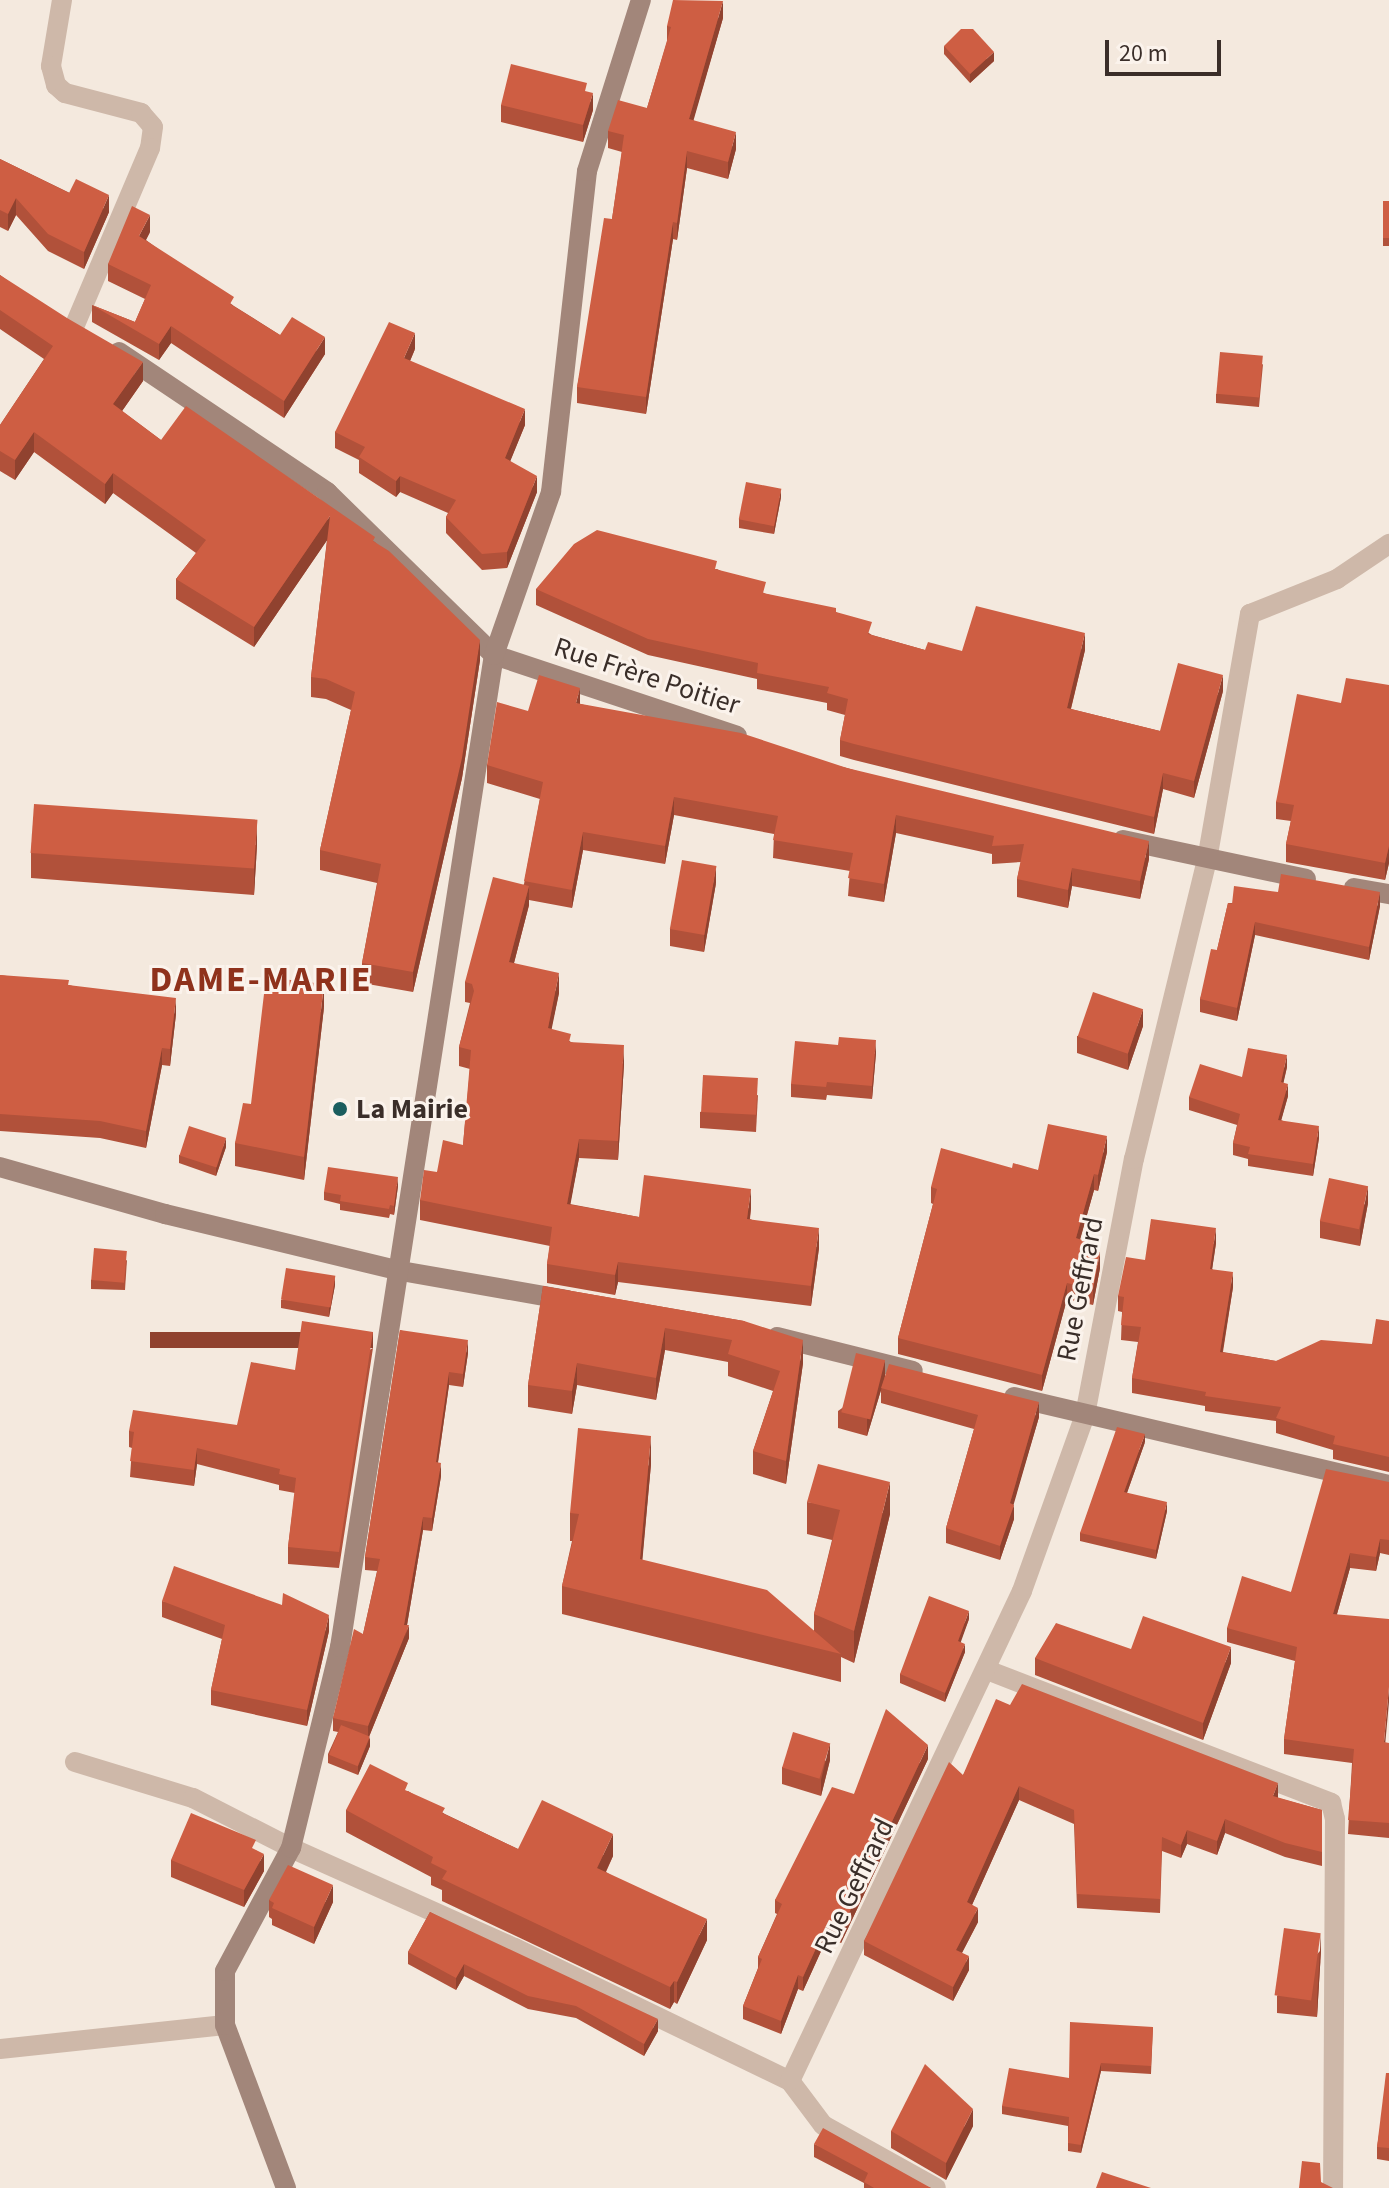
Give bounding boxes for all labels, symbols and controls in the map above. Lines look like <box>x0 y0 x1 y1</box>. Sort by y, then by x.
scale bar <box>1109 24 1225 74</box>
text: 20 m <box>1119 36 1168 71</box>
street label: Rue Frère Poitier <box>550 630 744 722</box>
district label: DAME-MARIE <box>150 958 372 1002</box>
place label: La Mairie <box>356 1092 468 1126</box>
marker: La Mairie <box>331 1100 349 1118</box>
street label: Rue Geffrard <box>1050 1214 1110 1364</box>
street label: Rue Geffrard <box>807 1813 901 1959</box>

